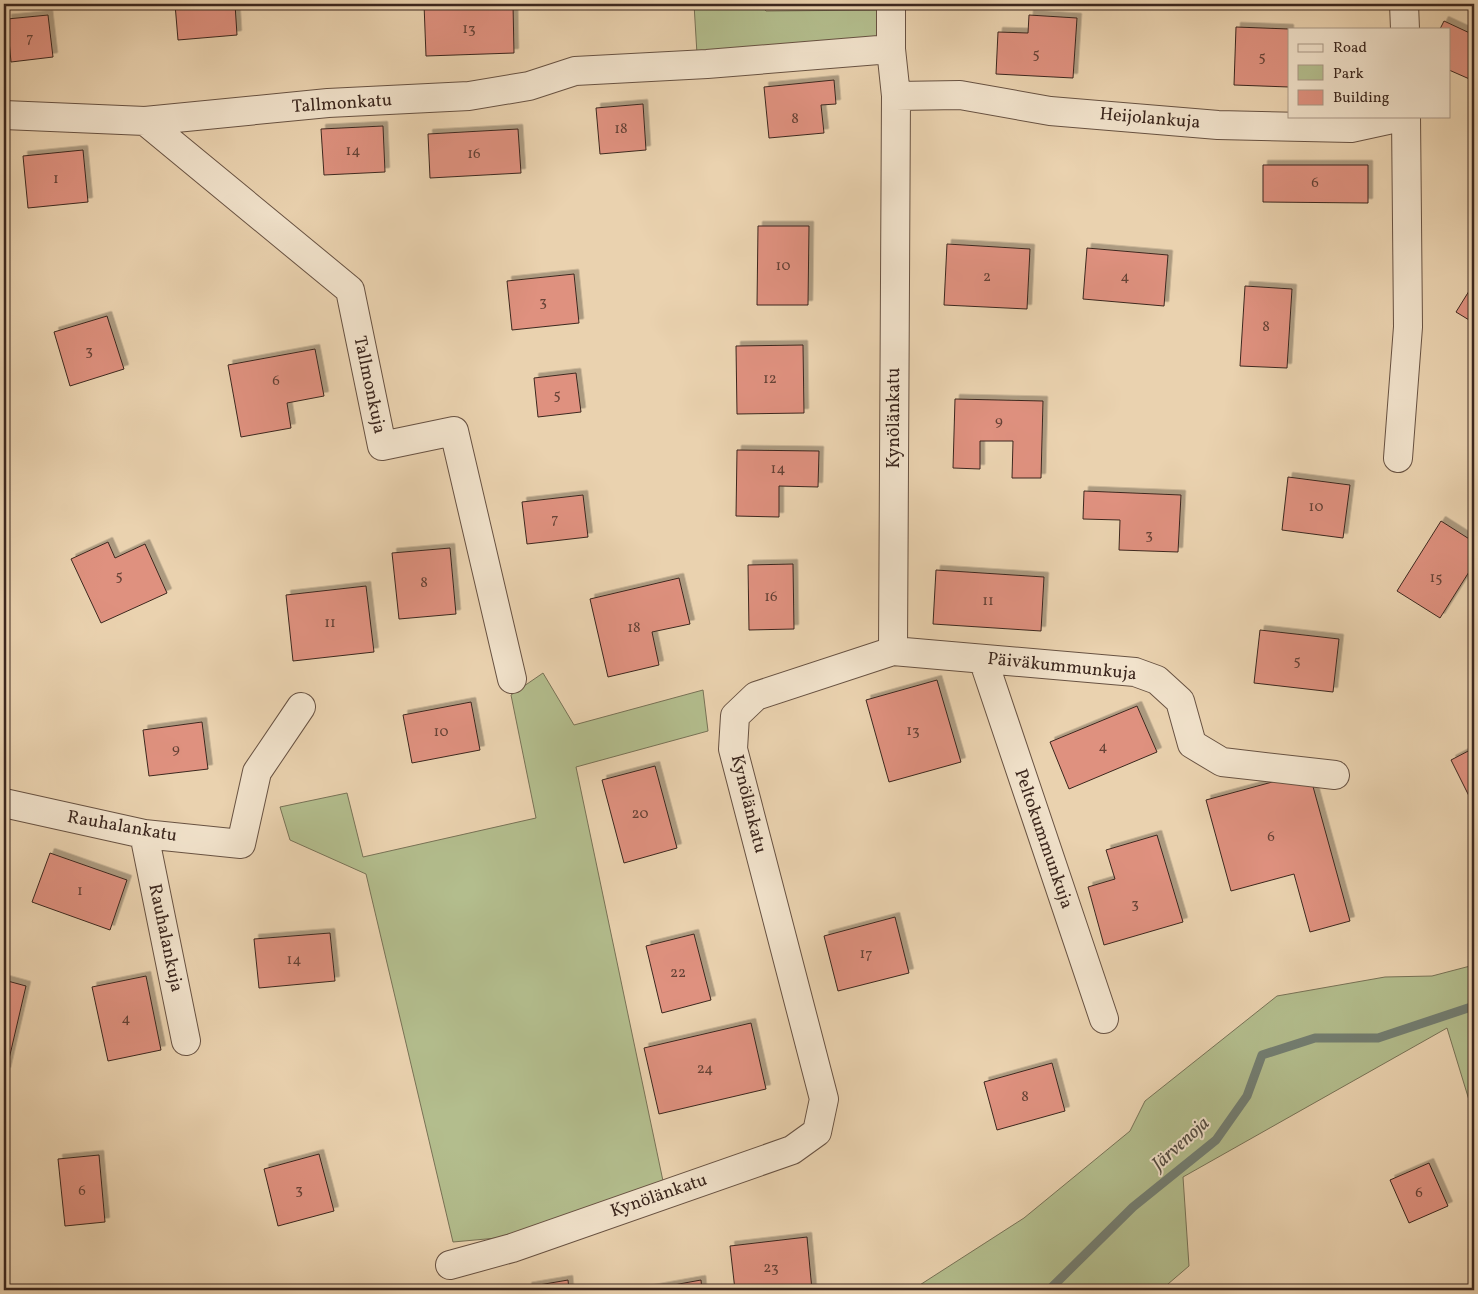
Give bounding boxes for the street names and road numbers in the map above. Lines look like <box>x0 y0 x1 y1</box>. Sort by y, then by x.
street label: Tallmonkatu <box>291 88 393 120</box>
street label: Heijolankuja <box>1099 102 1201 136</box>
street label: Tallmonkuja <box>346 334 392 436</box>
street label: Kynölänkatu <box>882 368 907 468</box>
street label: Päiväkummunkuja <box>986 647 1138 687</box>
street label: Kynölänkatu <box>724 752 772 856</box>
street label: Peltokummunkuja <box>1007 766 1079 912</box>
street label: Rauhalankatu <box>65 805 179 849</box>
street label: Rauhalankuja <box>141 881 189 995</box>
street label: Kynölänkatu <box>607 1168 711 1224</box>

